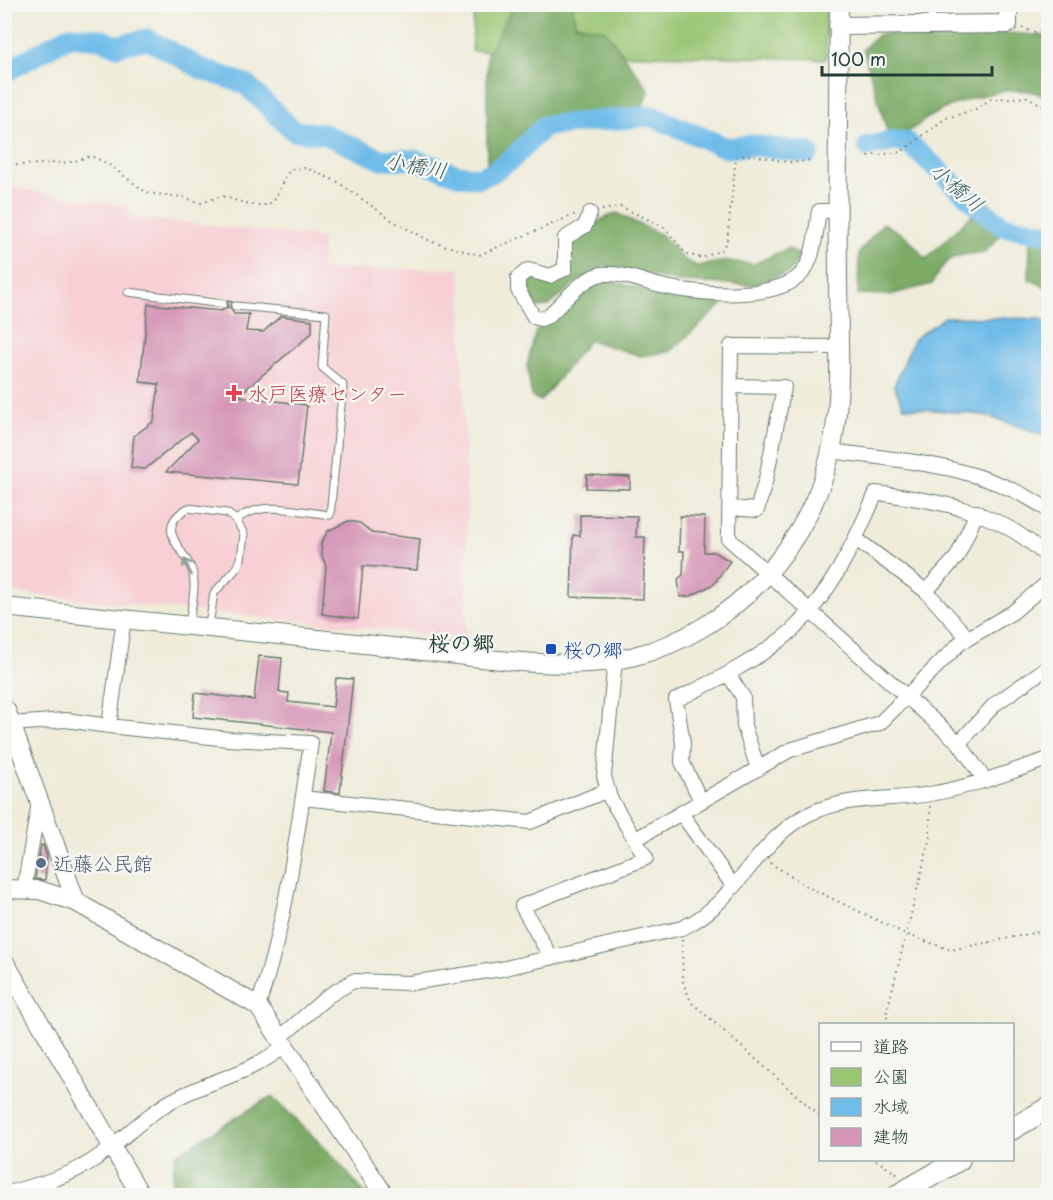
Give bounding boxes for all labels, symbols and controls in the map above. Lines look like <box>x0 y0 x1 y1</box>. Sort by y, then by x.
scale bar <box>822 39 992 77</box>
text: 100 m <box>831 45 886 72</box>
water label: 小橋川 <box>382 143 450 185</box>
water label: 小橋川 <box>924 153 992 219</box>
place label: 水戸医療センター <box>248 378 407 408</box>
marker: 水戸医療センター <box>225 384 243 402</box>
one-way arrow <box>182 559 193 577</box>
district label: 桜の郷 <box>428 625 494 658</box>
place label: 桜の郷 <box>563 634 623 664</box>
marker: 桜の郷 <box>544 642 558 656</box>
place label: 近藤公民館 <box>53 848 153 878</box>
marker: 近藤公民館 <box>34 856 48 870</box>
legend <box>819 1023 1014 1161</box>
text: 道路 <box>873 1032 909 1059</box>
text: 公園 <box>873 1062 909 1089</box>
text: 水域 <box>873 1092 909 1119</box>
text: 建物 <box>873 1122 909 1149</box>

